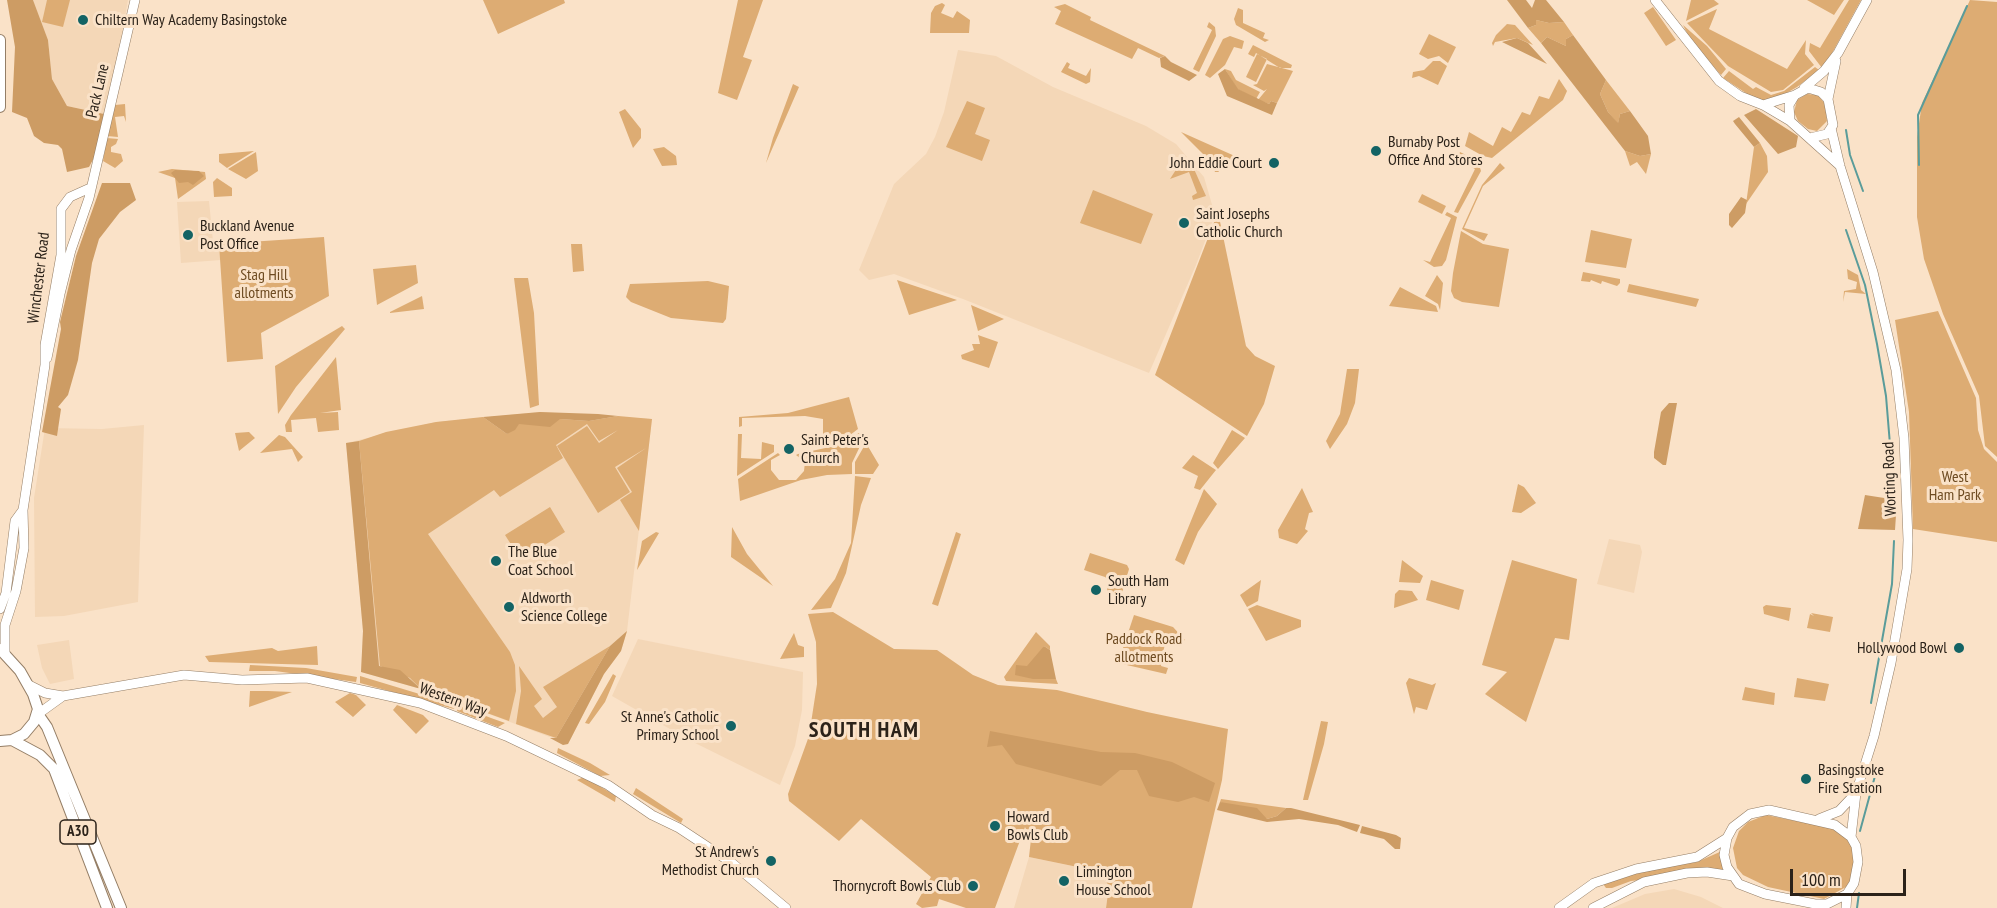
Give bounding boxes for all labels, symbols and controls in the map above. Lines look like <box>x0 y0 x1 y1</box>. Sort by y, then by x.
place label: Chiltern Way Academy Basingstoke <box>95 10 287 30</box>
marker: Chiltern Way Academy Basingstoke <box>76 13 90 27</box>
street label: Pack Lane <box>82 62 114 120</box>
place label: Burnaby Post Office And Stores <box>1388 132 1483 170</box>
marker: Burnaby Post Office And Stores <box>1369 144 1383 158</box>
place label: John Eddie Court <box>1170 153 1262 173</box>
marker: John Eddie Court <box>1267 156 1281 170</box>
place label: Saint Josephs Catholic Church <box>1196 204 1283 242</box>
place label: Buckland Avenue Post Office <box>200 216 294 254</box>
marker: Saint Josephs Catholic Church <box>1177 216 1191 230</box>
marker: Buckland Avenue Post Office <box>181 228 195 242</box>
street label: Winchester Road <box>24 231 54 325</box>
park label: Stag Hill allotments <box>234 265 294 303</box>
place label: Saint Peter's Church <box>801 430 869 468</box>
marker: Saint Peter's Church <box>782 442 796 456</box>
street label: Worting Road <box>1879 442 1901 516</box>
park label: West Ham Park <box>1929 467 1981 505</box>
place label: The Blue Coat School <box>508 542 573 580</box>
marker: The Blue Coat School <box>489 554 503 568</box>
place label: South Ham Library <box>1108 571 1169 609</box>
marker: South Ham Library <box>1089 583 1103 597</box>
place label: Aldworth Science College <box>521 588 607 626</box>
marker: Aldworth Science College <box>502 600 516 614</box>
park label: Paddock Road allotments <box>1106 629 1182 667</box>
place label: Hollywood Bowl <box>1857 638 1947 658</box>
marker: Hollywood Bowl <box>1952 641 1966 655</box>
street label: Western Way <box>417 679 489 721</box>
place label: St Anne's Catholic Primary School <box>621 707 719 745</box>
district label: SOUTH HAM <box>809 718 919 744</box>
marker: St Anne's Catholic Primary School <box>724 719 738 733</box>
place label: Basingstoke Fire Station <box>1818 760 1884 798</box>
marker: Basingstoke Fire Station <box>1799 772 1813 786</box>
place label: Howard Bowls Club <box>1007 807 1068 845</box>
marker: Howard Bowls Club <box>988 819 1002 833</box>
road number: A30 <box>60 820 96 844</box>
place label: St Andrew's Methodist Church <box>662 842 759 880</box>
marker: St Andrew's Methodist Church <box>764 854 778 868</box>
scale bar <box>1793 857 1908 895</box>
place label: Limington House School <box>1076 862 1151 900</box>
text: 100 m <box>1801 868 1841 891</box>
marker: Limington House School <box>1057 874 1071 888</box>
place label: Thornycroft Bowls Club <box>833 876 961 896</box>
marker: Thornycroft Bowls Club <box>966 879 980 893</box>

